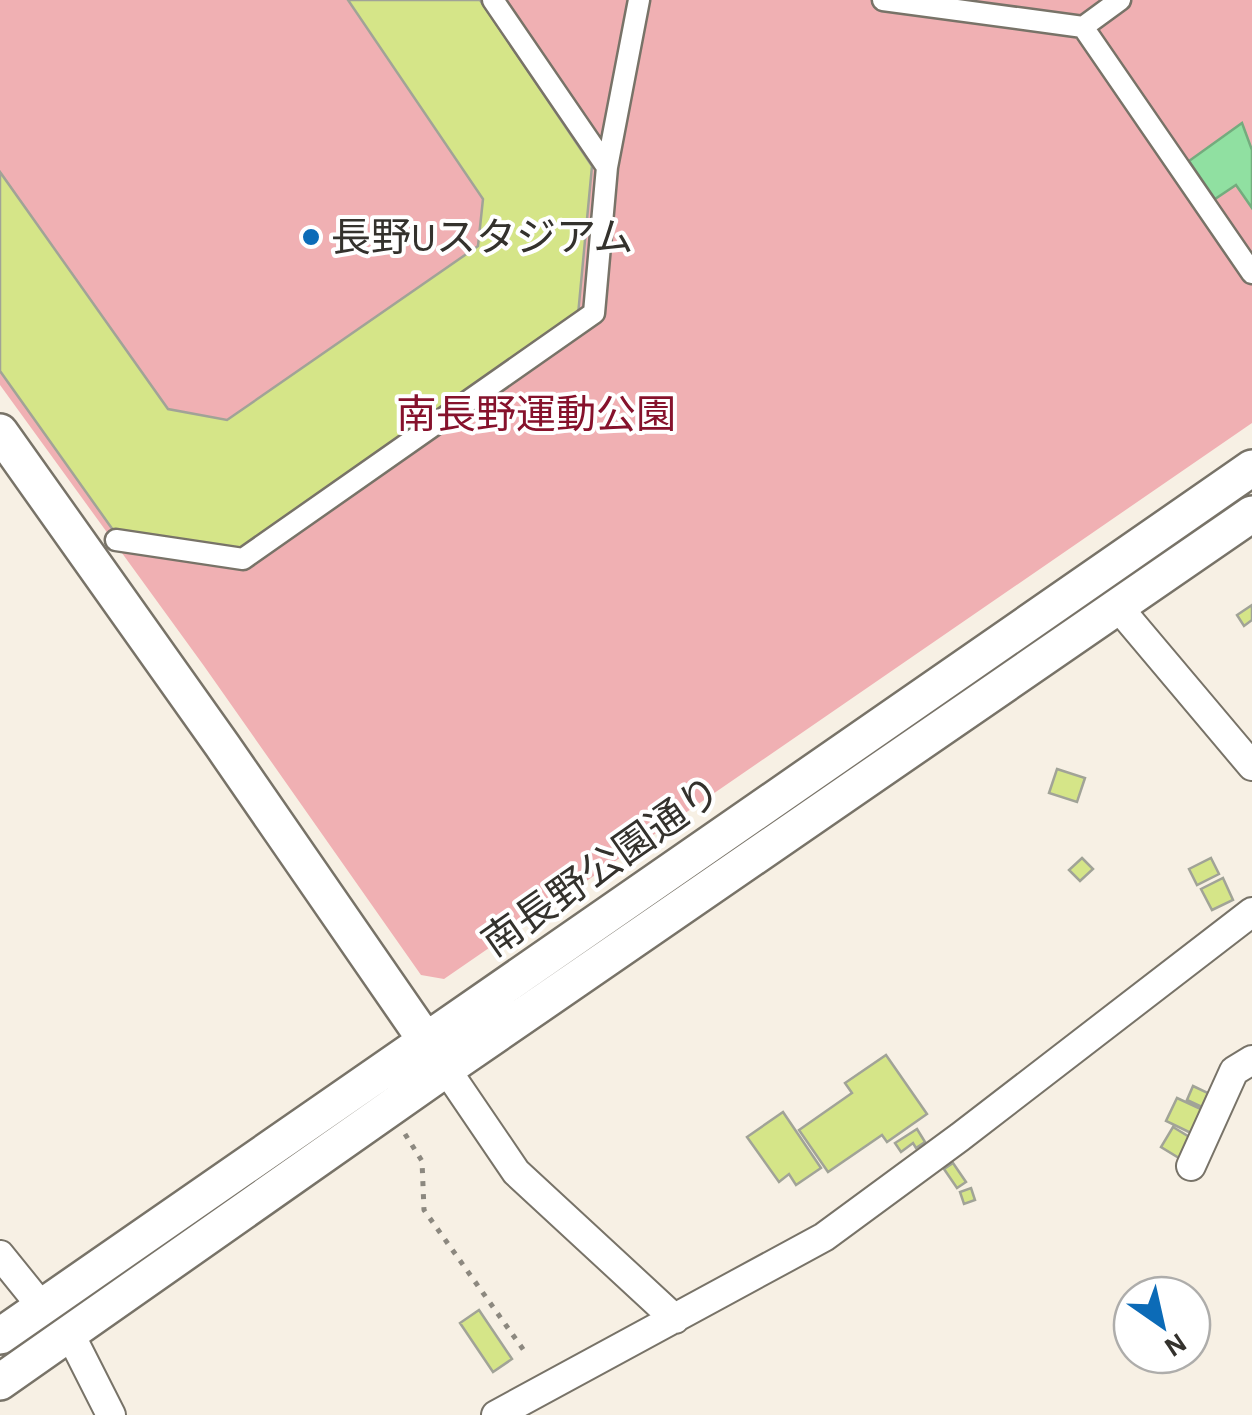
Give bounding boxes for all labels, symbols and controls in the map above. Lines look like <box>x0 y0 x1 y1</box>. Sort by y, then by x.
place label: 長野Uスタジアム <box>331 218 633 259</box>
marker: 長野Uスタジアム <box>300 226 322 248</box>
park label: 南長野運動公園 <box>396 394 676 436</box>
street label: 南長野公園通り <box>475 769 728 964</box>
north arrow <box>1112 1275 1212 1375</box>
text: N <box>1159 1327 1191 1361</box>

